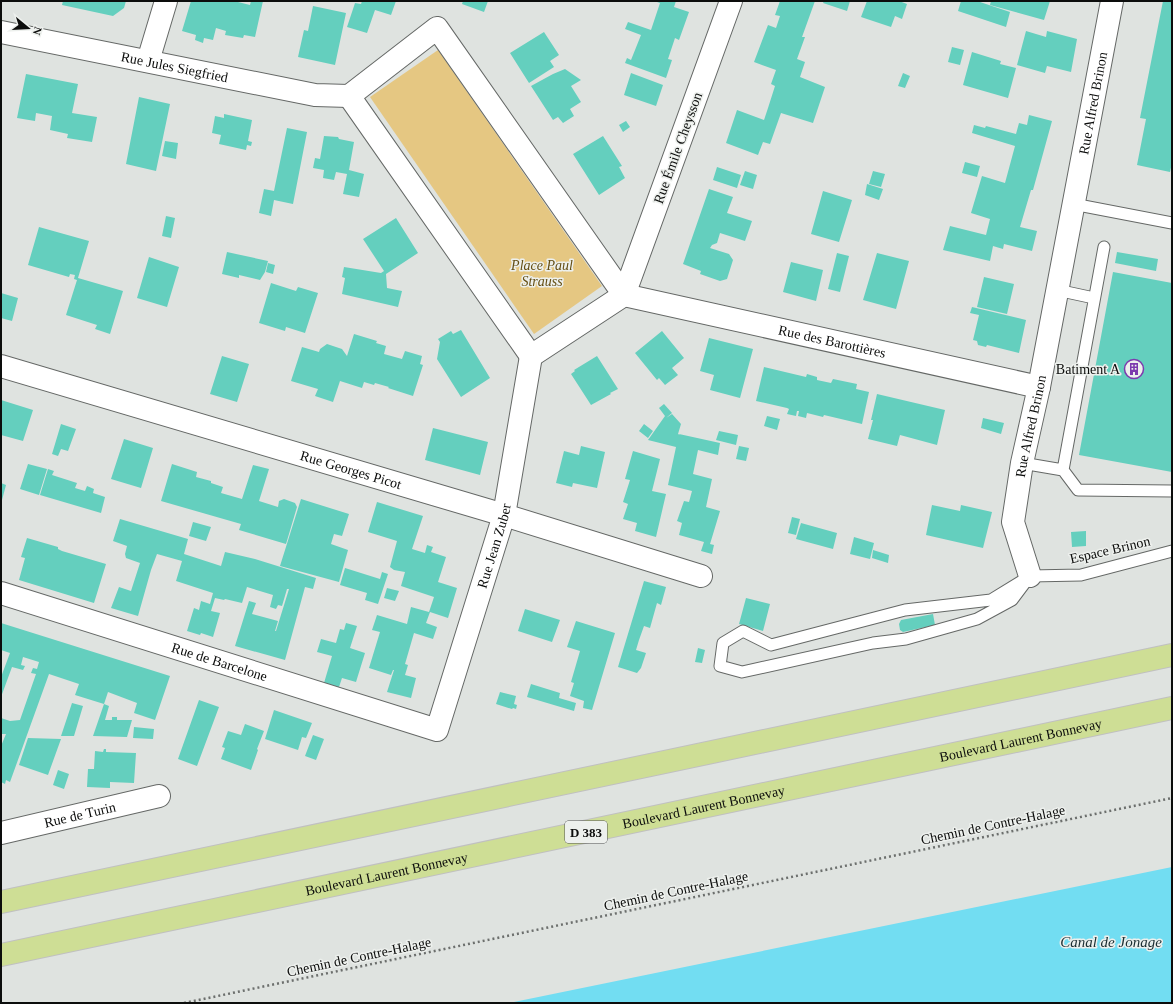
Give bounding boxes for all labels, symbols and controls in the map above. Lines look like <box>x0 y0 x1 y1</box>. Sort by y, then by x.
north arrow <box>8 8 48 48</box>
text: N <box>31 25 44 37</box>
street label: Rue Jules Siegfried <box>120 49 229 85</box>
street label: Rue Alfred Brinon <box>1076 51 1110 156</box>
street label: Rue Émile Cheysson <box>650 90 705 206</box>
park label: Place Paul Strauss <box>510 258 573 289</box>
street label: Rue des Barottières <box>777 322 887 360</box>
building icon: Batiment A <box>1123 358 1145 380</box>
place label: Batiment A <box>1056 362 1121 377</box>
street label: Rue Alfred Brinon <box>1012 374 1049 478</box>
street label: Rue Georges Picot <box>299 448 403 492</box>
street label: Rue Jean Zuber <box>474 502 513 590</box>
street label: Espace Brinon <box>1068 533 1152 567</box>
street label: Rue de Barcelone <box>170 640 269 684</box>
street label: Boulevard Laurent Bonnevay <box>938 716 1103 764</box>
street label: Boulevard Laurent Bonnevay <box>621 782 786 831</box>
street label: Rue de Turin <box>43 799 117 830</box>
street label: Chemin de Contre-Halage <box>920 802 1066 848</box>
road number: D 383 <box>565 821 607 843</box>
street label: Boulevard Laurent Bonnevay <box>304 849 469 898</box>
street label: Chemin de Contre-Halage <box>603 868 749 914</box>
street label: Chemin de Contre-Halage <box>286 934 432 980</box>
water label: Canal de Jonage <box>1060 934 1162 950</box>

